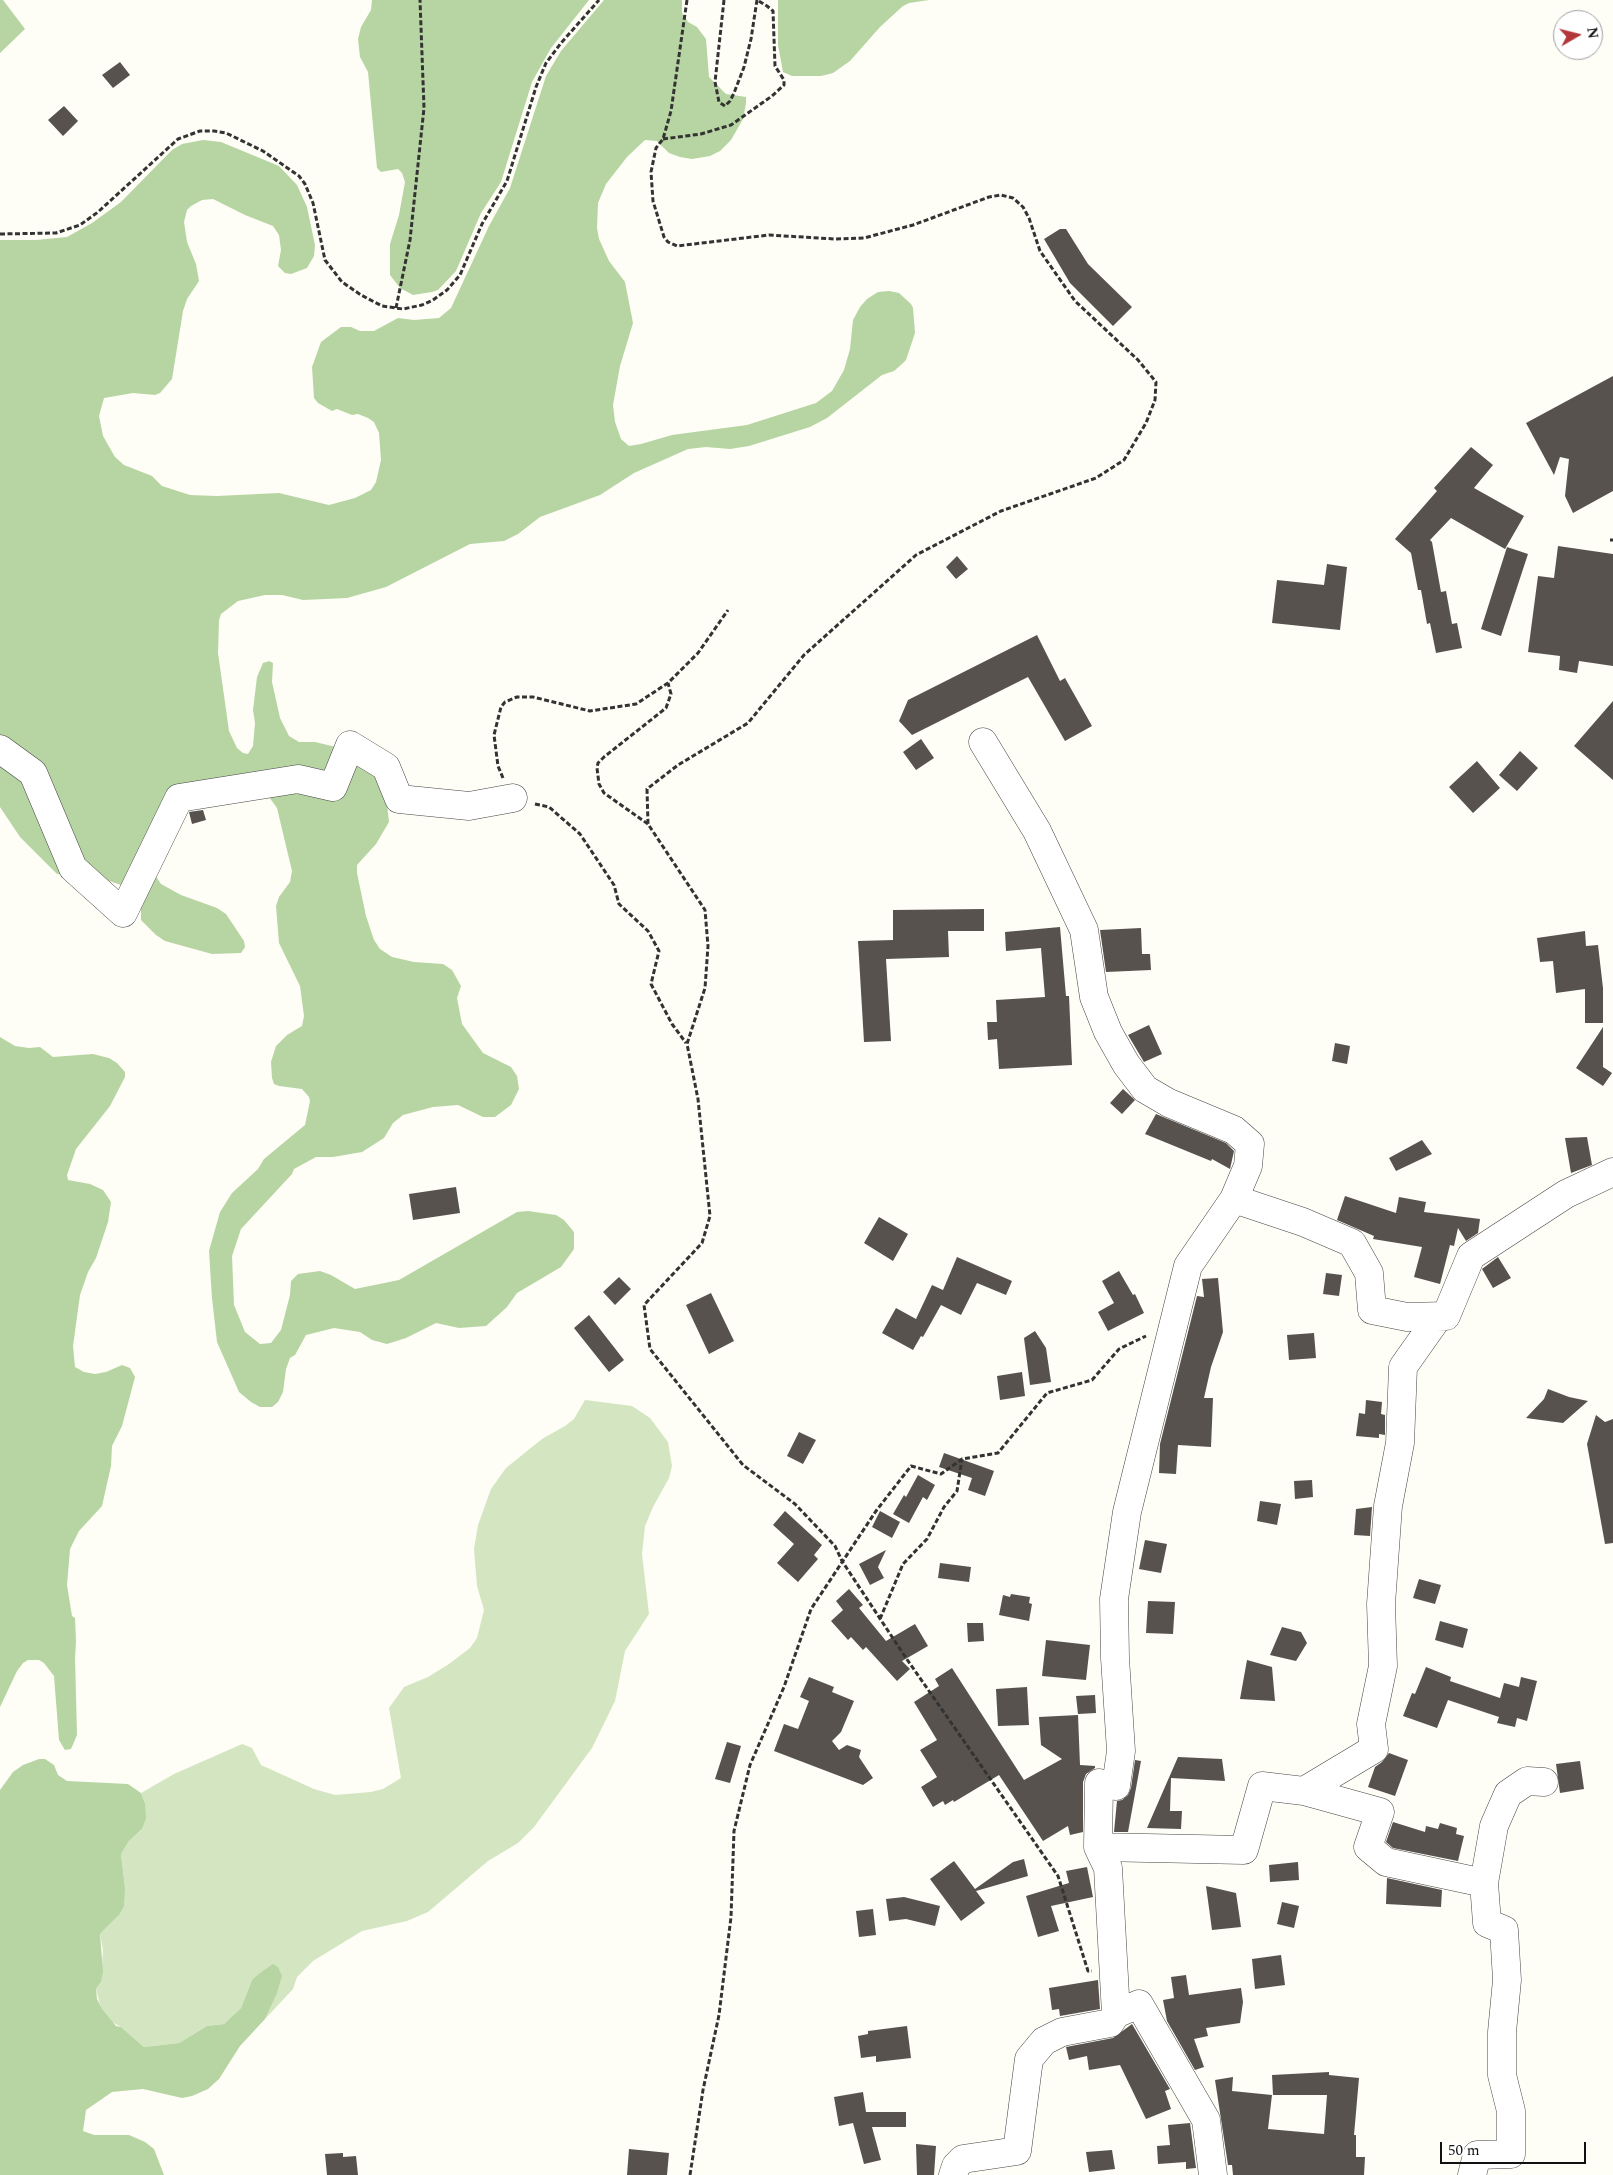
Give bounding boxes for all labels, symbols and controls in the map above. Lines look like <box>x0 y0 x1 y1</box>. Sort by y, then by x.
north arrow <box>1553 10 1603 60</box>
text: N <box>1581 26 1604 40</box>
scale bar <box>1443 2132 1589 2164</box>
text: 50 m <box>1448 2139 1480 2162</box>

